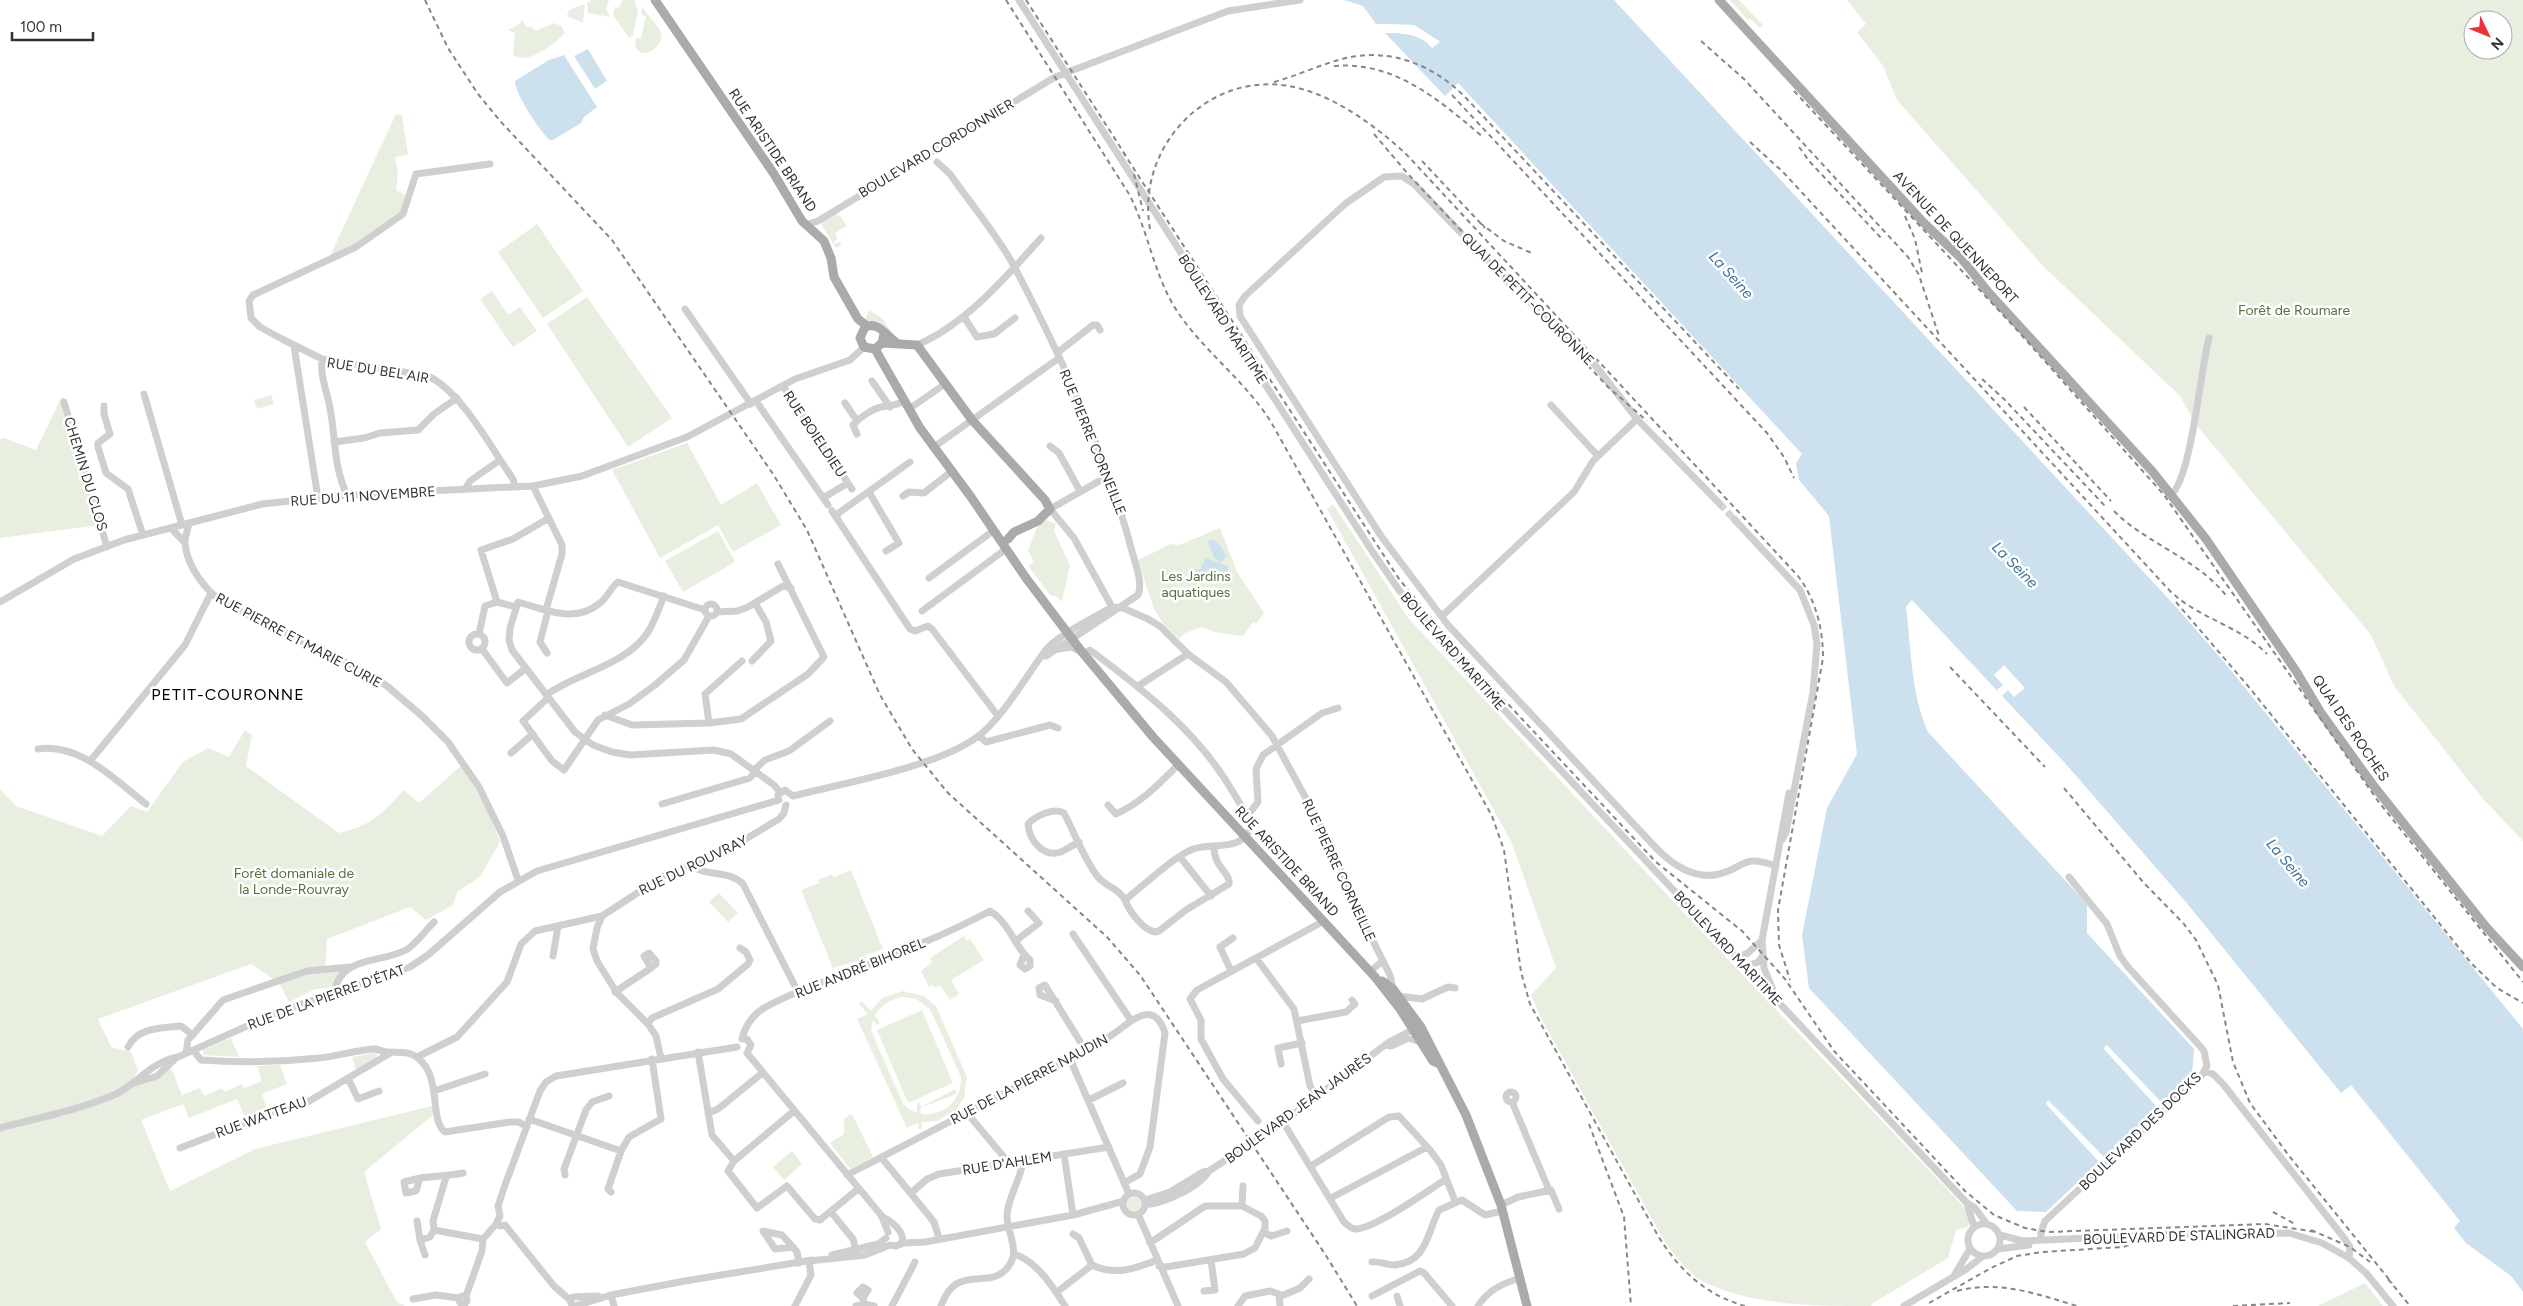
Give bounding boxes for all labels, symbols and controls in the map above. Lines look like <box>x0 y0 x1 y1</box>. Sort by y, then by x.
scale bar <box>12 10 94 42</box>
north arrow <box>2463 10 2513 60</box>
text: 100 m <box>20 18 62 36</box>
text: N <box>2487 34 2507 53</box>
street label: RUE ARISTIDE BRIAND <box>725 85 820 215</box>
street label: BOULEVARD CORDONNIER <box>856 95 1017 202</box>
street label: AVENUE DE QUENNEPORT <box>1890 167 2022 307</box>
street label: QUAI DE PETIT-COURONNE <box>1458 229 1598 369</box>
water label: La Seine <box>1705 248 1757 302</box>
street label: BOULEVARD MARITIME <box>1174 251 1271 387</box>
park label: Forêt de Roumare <box>2238 302 2350 319</box>
street label: RUE DU BEL AIR <box>326 354 430 387</box>
street label: RUE PIERRE CORNEILLE <box>1056 367 1130 517</box>
street label: RUE BOIELDIEU <box>779 388 850 481</box>
street label: CHEMIN DU CLOS <box>60 415 111 533</box>
street label: RUE DU 11 NOVEMBRE <box>290 483 436 510</box>
water label: La Seine <box>1988 538 2042 592</box>
park label: Les Jardins aquatiques <box>1161 568 1231 601</box>
street label: RUE PIERRE ET MARIE CURIE <box>213 589 385 692</box>
street label: BOULEVARD MARITIME <box>1397 589 1509 714</box>
street label: QUAI DES ROCHES <box>2309 672 2392 785</box>
district label: PETIT-COURONNE <box>151 685 305 704</box>
street label: RUE PIERRE CORNEILLE <box>1298 796 1379 944</box>
street label: RUE ARISTIDE BRIAND <box>1231 803 1342 920</box>
street label: RUE DU ROUVRAY <box>636 831 751 899</box>
water label: La Seine <box>2263 835 2313 891</box>
park label: Forêt domaniale de la Londe-Rouvray <box>234 865 355 898</box>
street label: BOULEVARD MARITIME <box>1670 887 1785 1009</box>
street label: RUE ANDRÉ BIHOREL <box>793 934 928 1002</box>
street label: RUE DE LA PIERRE D'ÉTAT <box>245 961 407 1034</box>
street label: RUE DE LA PIERRE NAUDIN <box>948 1031 1111 1128</box>
street label: BOULEVARD JEAN JAURÈS <box>1222 1050 1375 1167</box>
street label: BOULEVARD DES DOCKS <box>2076 1069 2205 1194</box>
street label: RUE WATTEAU <box>213 1093 309 1142</box>
street label: RUE D'AHLEM <box>961 1148 1053 1179</box>
street label: BOULEVARD DE STALINGRAD <box>2083 1225 2275 1248</box>

